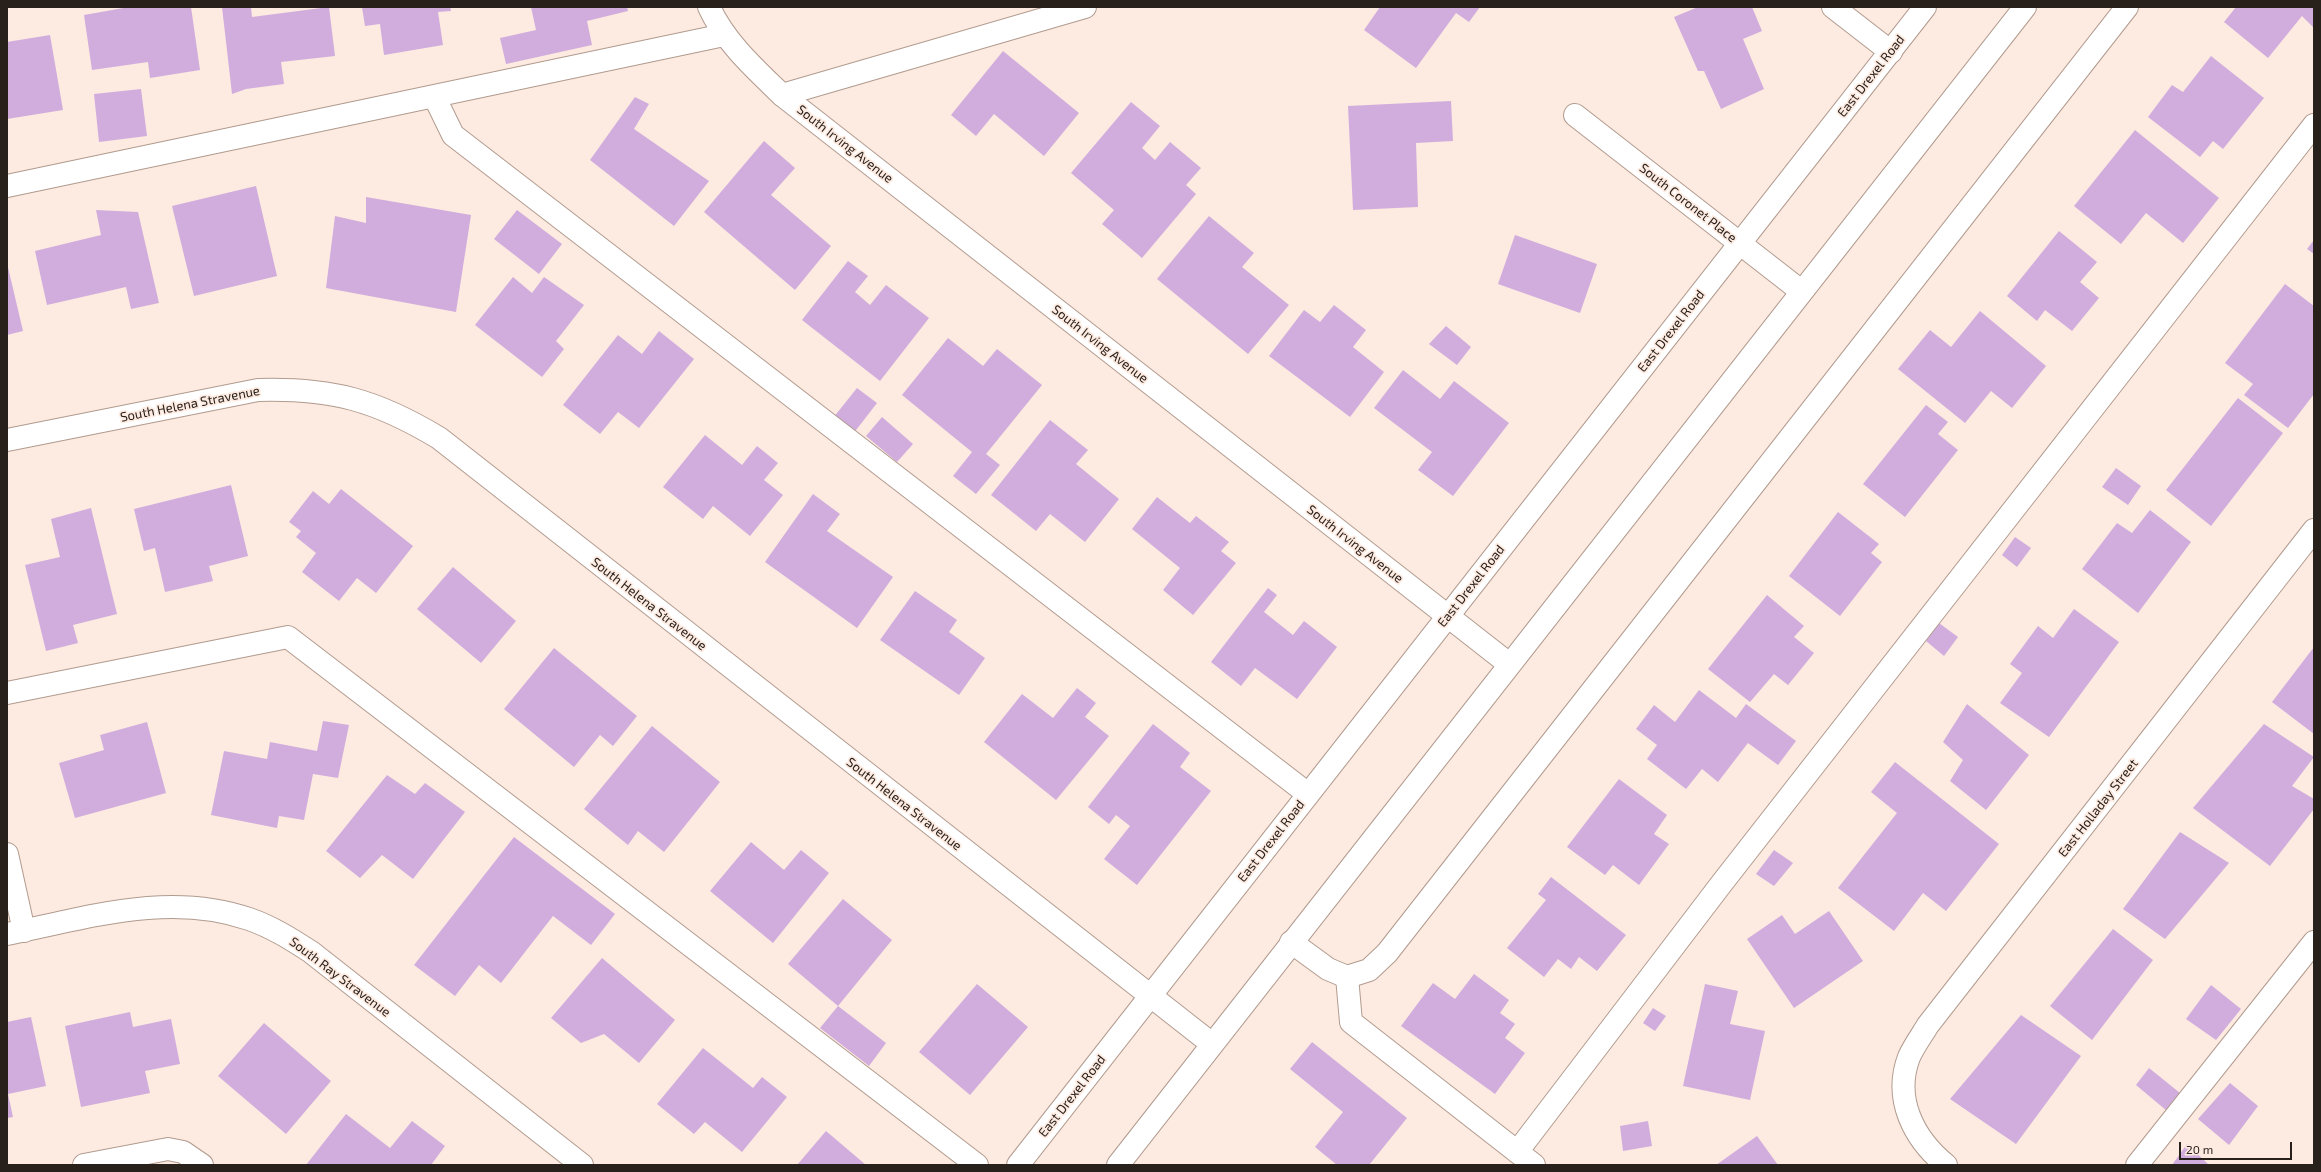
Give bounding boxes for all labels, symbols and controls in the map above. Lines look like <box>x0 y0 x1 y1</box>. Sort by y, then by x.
street label: East Drexel Road <box>1834 32 1908 120</box>
street label: South Irving Avenue <box>794 102 896 186</box>
street label: South Coronet Place <box>1636 160 1740 246</box>
street label: East Drexel Road <box>1634 287 1708 375</box>
street label: South Irving Avenue <box>1049 302 1151 386</box>
street label: South Helena Stravenue <box>119 383 261 425</box>
street label: South Irving Avenue <box>1304 502 1406 586</box>
street label: East Drexel Road <box>1434 542 1508 630</box>
street label: South Helena Stravenue <box>588 554 710 654</box>
street label: South Helena Stravenue <box>843 754 965 854</box>
street label: East Holladay Street <box>2055 756 2141 860</box>
street label: East Drexel Road <box>1234 797 1308 885</box>
street label: South Ray Stravenue <box>286 934 394 1020</box>
street label: East Drexel Road <box>1035 1052 1109 1140</box>
scale bar <box>2181 1134 2294 1160</box>
text: 20 m <box>2186 1142 2213 1156</box>

